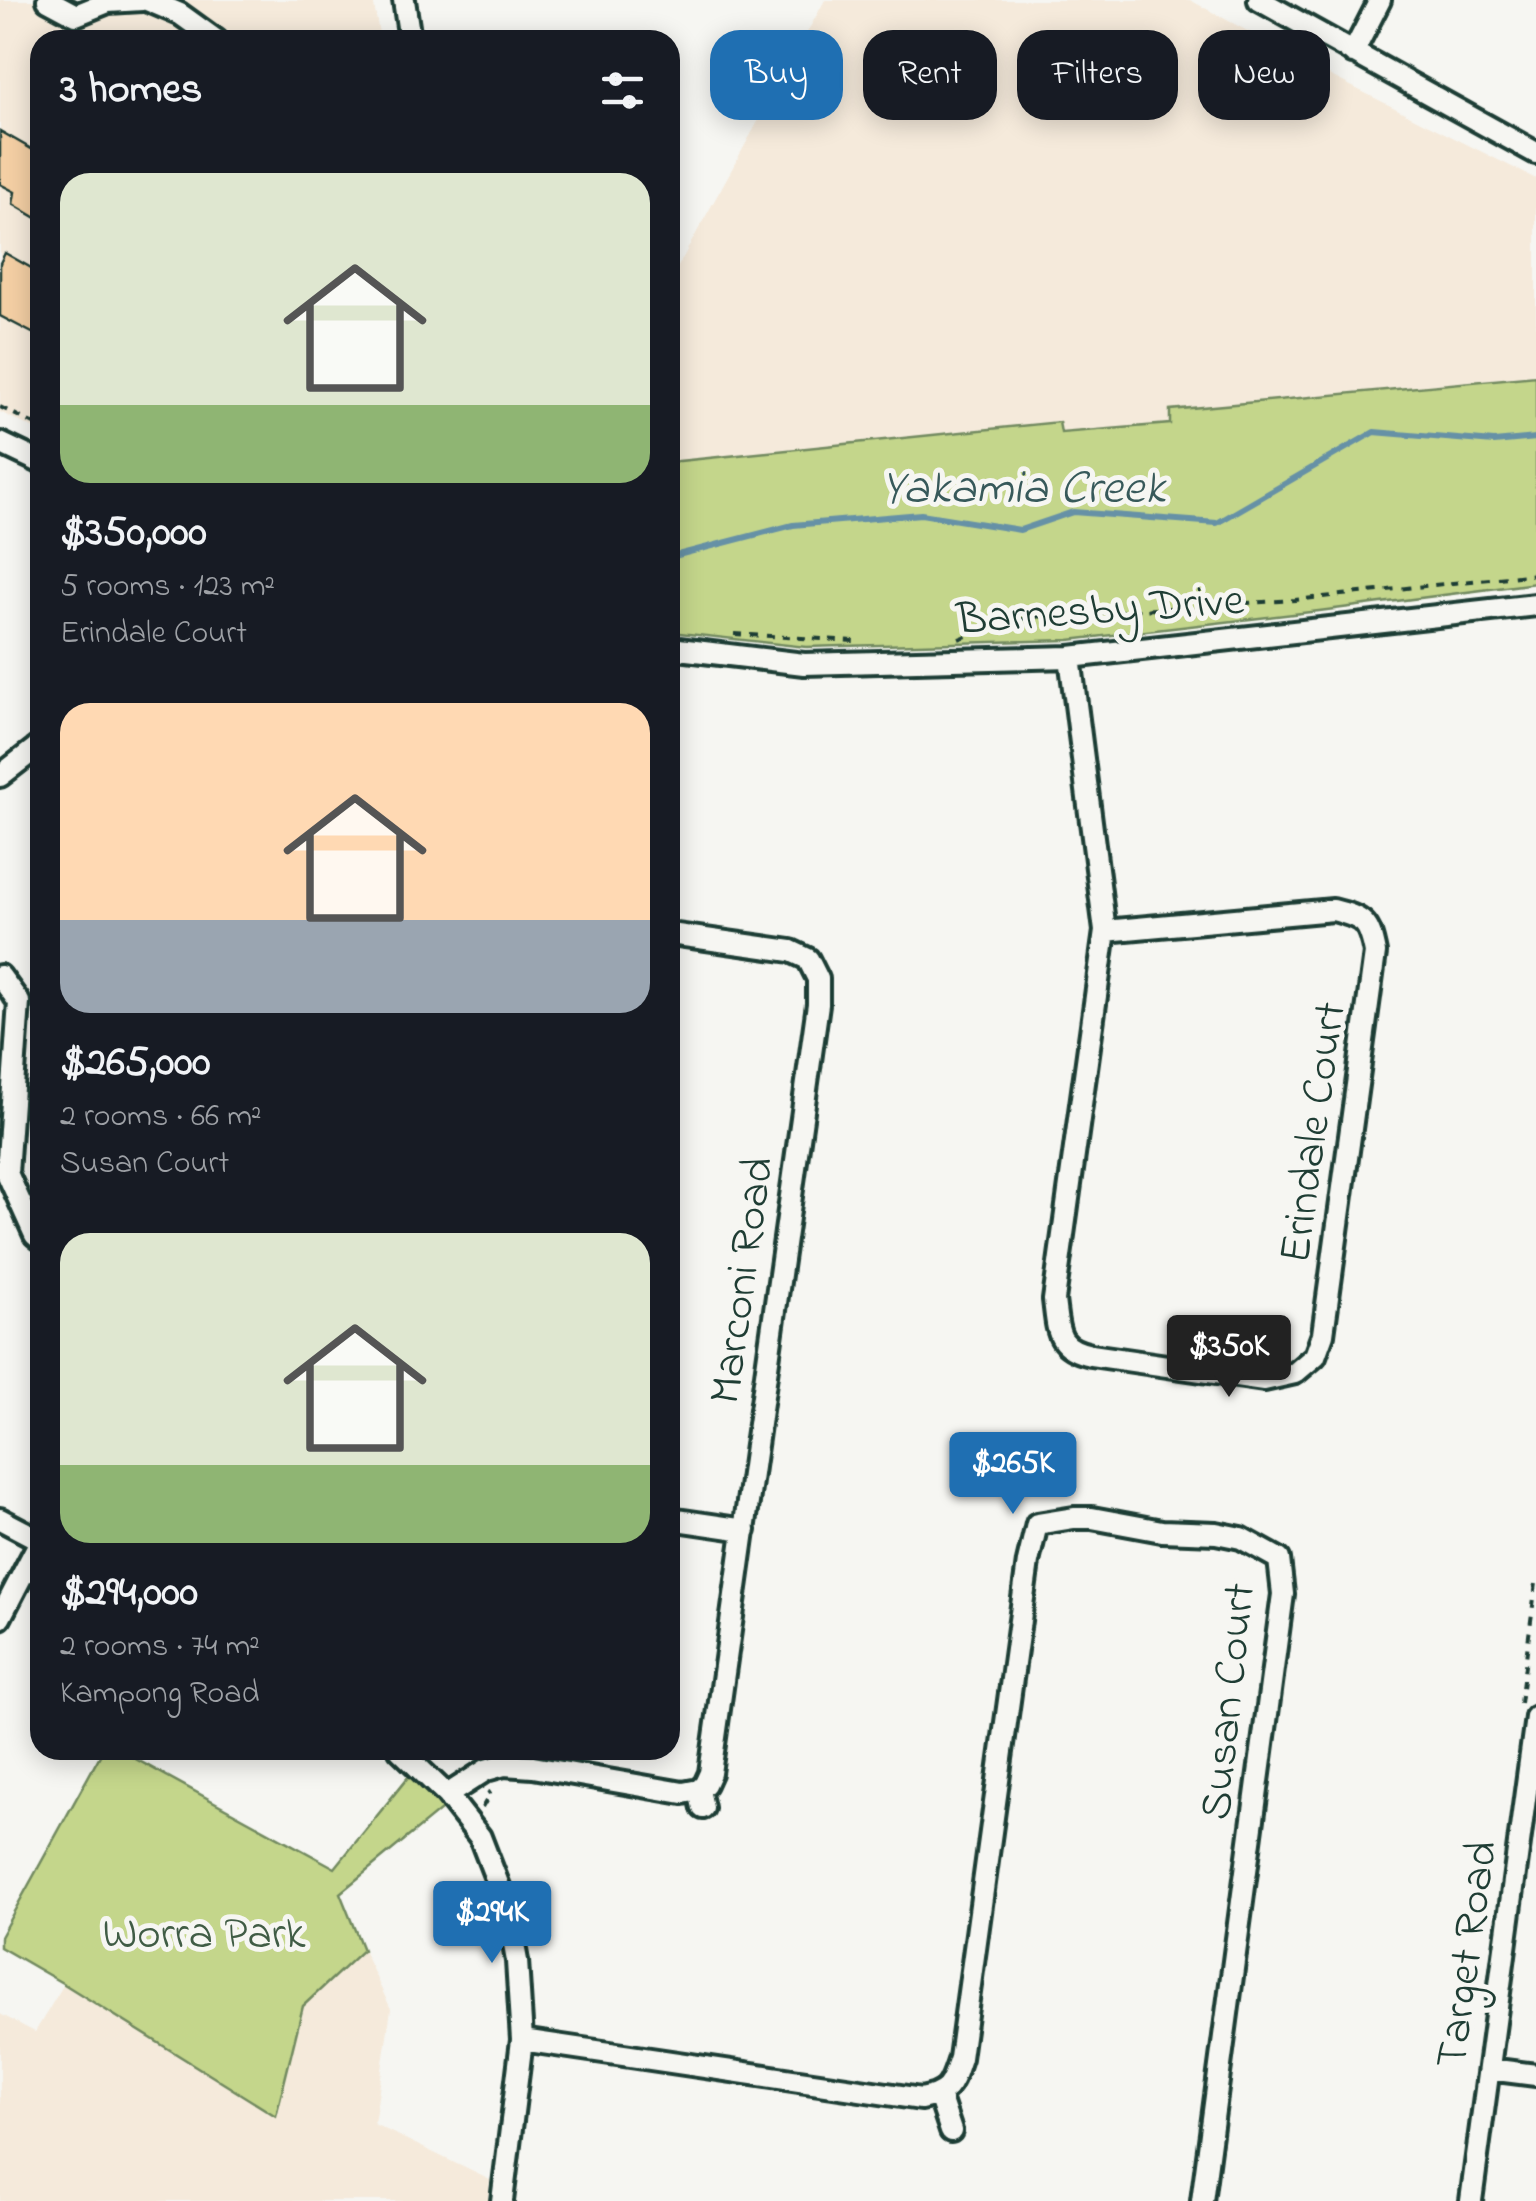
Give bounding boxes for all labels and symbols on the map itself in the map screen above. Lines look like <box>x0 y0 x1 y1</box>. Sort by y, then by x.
water label: Yakamia Creek <box>881 455 1167 525</box>
street label: Barnesby Drive <box>954 569 1247 655</box>
street label: Erindale Court <box>1264 998 1366 1267</box>
street label: Marconi Road <box>694 1153 794 1408</box>
pin: $350K <box>1159 1315 1299 1400</box>
pin: $265K <box>943 1432 1083 1517</box>
street label: Susan Court <box>1185 1580 1275 1823</box>
street label: Target Road <box>1420 1837 1519 2073</box>
pin: $294K <box>422 1881 562 1966</box>
park label: Worra Park <box>102 1903 306 1969</box>

